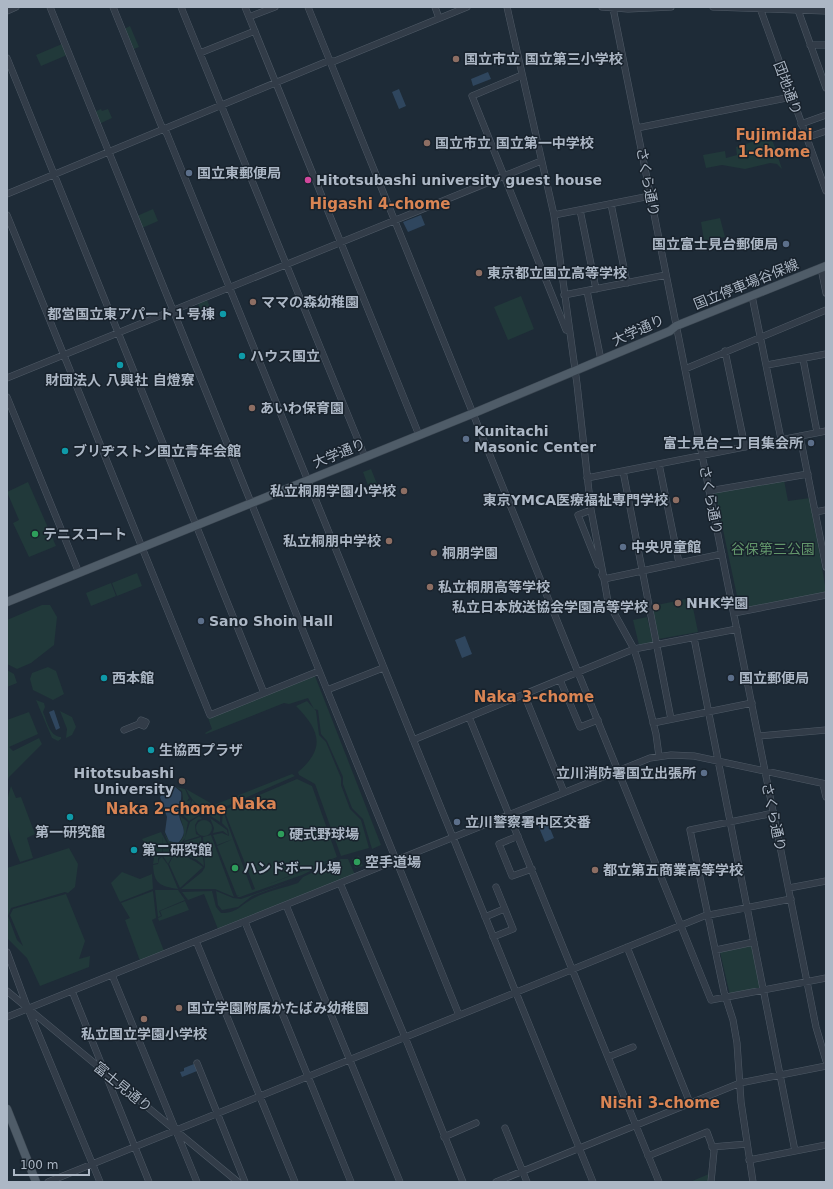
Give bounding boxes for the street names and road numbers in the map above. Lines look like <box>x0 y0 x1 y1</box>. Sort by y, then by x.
street label: 団地通り <box>771 59 805 117</box>
street label: さくら通り <box>633 146 663 218</box>
street label: 国立停車場谷保線 <box>691 256 801 312</box>
street label: 大学通り <box>609 311 667 349</box>
street label: 大学通り <box>310 435 368 471</box>
street label: さくら通り <box>696 464 726 536</box>
street label: さくら通り <box>759 781 789 853</box>
street label: 富士見通り <box>91 1059 155 1115</box>

